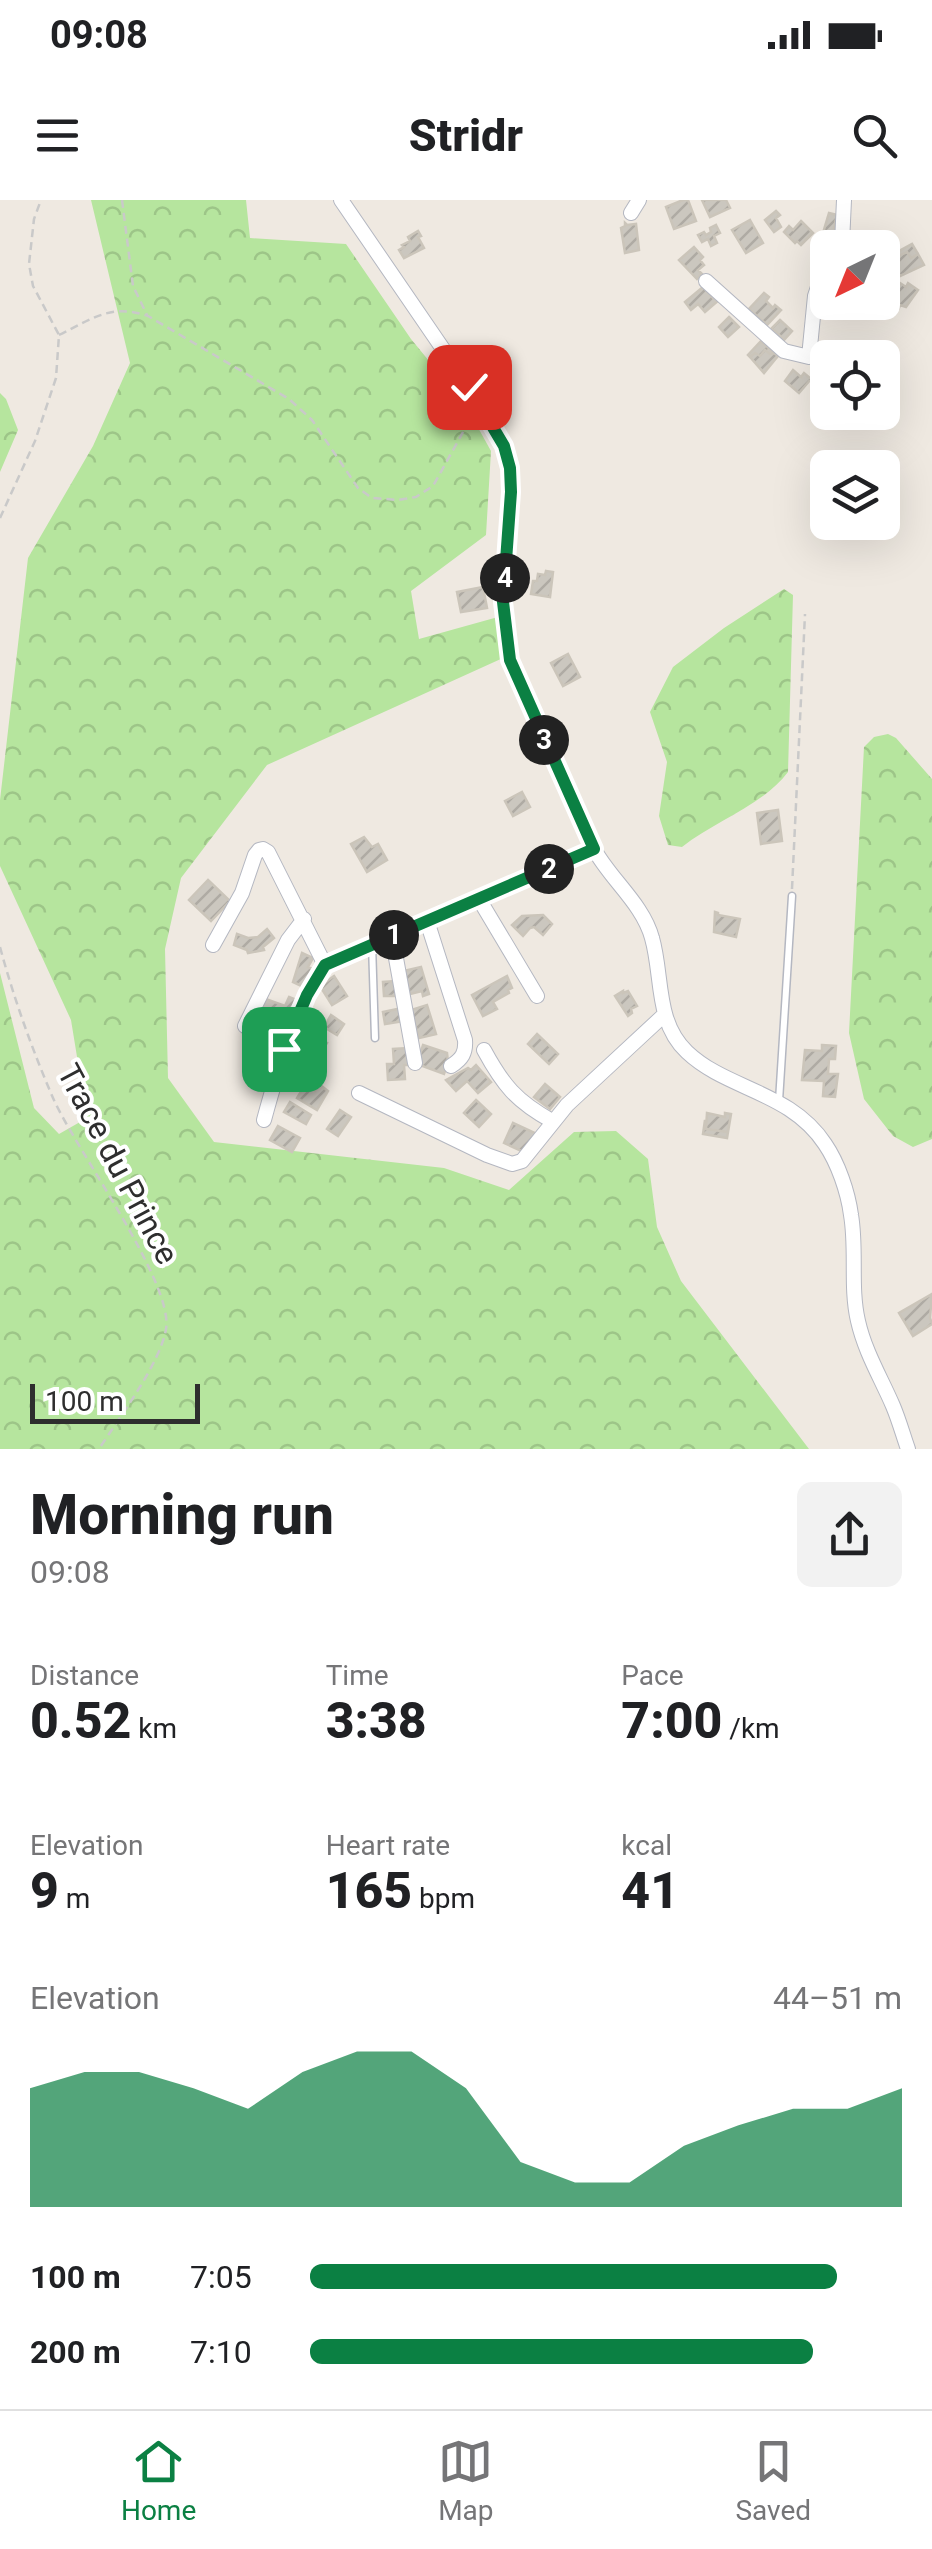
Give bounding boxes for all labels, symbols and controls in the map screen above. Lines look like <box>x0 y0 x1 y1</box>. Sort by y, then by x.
text: 09:08 <box>50 13 148 57</box>
icon: menu <box>30 108 85 163</box>
icon: search <box>847 108 902 163</box>
text: Stridr <box>409 109 523 162</box>
north arrow <box>810 230 900 320</box>
map controls <box>810 230 900 540</box>
button: locate <box>810 340 900 430</box>
pin <box>427 345 512 430</box>
icon: check <box>442 360 497 415</box>
button: layers <box>810 450 900 540</box>
pin: 4 <box>480 553 530 603</box>
text: 4 <box>497 561 513 594</box>
pin: 3 <box>519 715 569 765</box>
text: 3 <box>536 723 552 756</box>
pin: 2 <box>524 844 574 894</box>
text: 2 <box>541 852 557 885</box>
pin: 1 <box>369 910 419 960</box>
text: 1 <box>386 918 402 951</box>
pin <box>242 1007 327 1092</box>
icon: arrive <box>257 1022 312 1077</box>
street label: Trace du Prince <box>49 1058 187 1270</box>
scale bar <box>30 1379 200 1424</box>
text: 100 m <box>45 1385 124 1418</box>
button: share <box>797 1482 902 1587</box>
text: Morning run <box>30 1483 334 1547</box>
text: 09:08 <box>30 1553 110 1591</box>
text: Distance <box>30 1659 139 1692</box>
text: Time <box>326 1659 389 1692</box>
text: Pace <box>621 1659 684 1692</box>
text: 0.52 <box>30 1692 131 1750</box>
text: 3:38 <box>326 1692 427 1750</box>
text: 7:00 <box>621 1692 722 1750</box>
text: km <box>131 1712 177 1745</box>
text: /km <box>722 1712 780 1745</box>
text: Elevation <box>30 1829 143 1862</box>
text: Heart rate <box>326 1829 450 1862</box>
text: kcal <box>621 1829 672 1862</box>
text: 9 <box>30 1862 59 1920</box>
text: 165 <box>326 1862 412 1920</box>
text: 41 <box>621 1862 679 1920</box>
text: m <box>59 1882 90 1915</box>
text: bpm <box>412 1882 475 1915</box>
text: Elevation <box>30 1979 160 2017</box>
text: 44–51 m <box>773 1979 902 2017</box>
text: 100 m <box>30 2258 121 2296</box>
text: 7:05 <box>190 2258 252 2296</box>
text: 200 m <box>30 2333 121 2371</box>
text: 7:10 <box>190 2333 252 2371</box>
tab: Home <box>121 2434 196 2527</box>
tab: Map <box>438 2434 494 2527</box>
tab: Saved <box>735 2434 811 2527</box>

